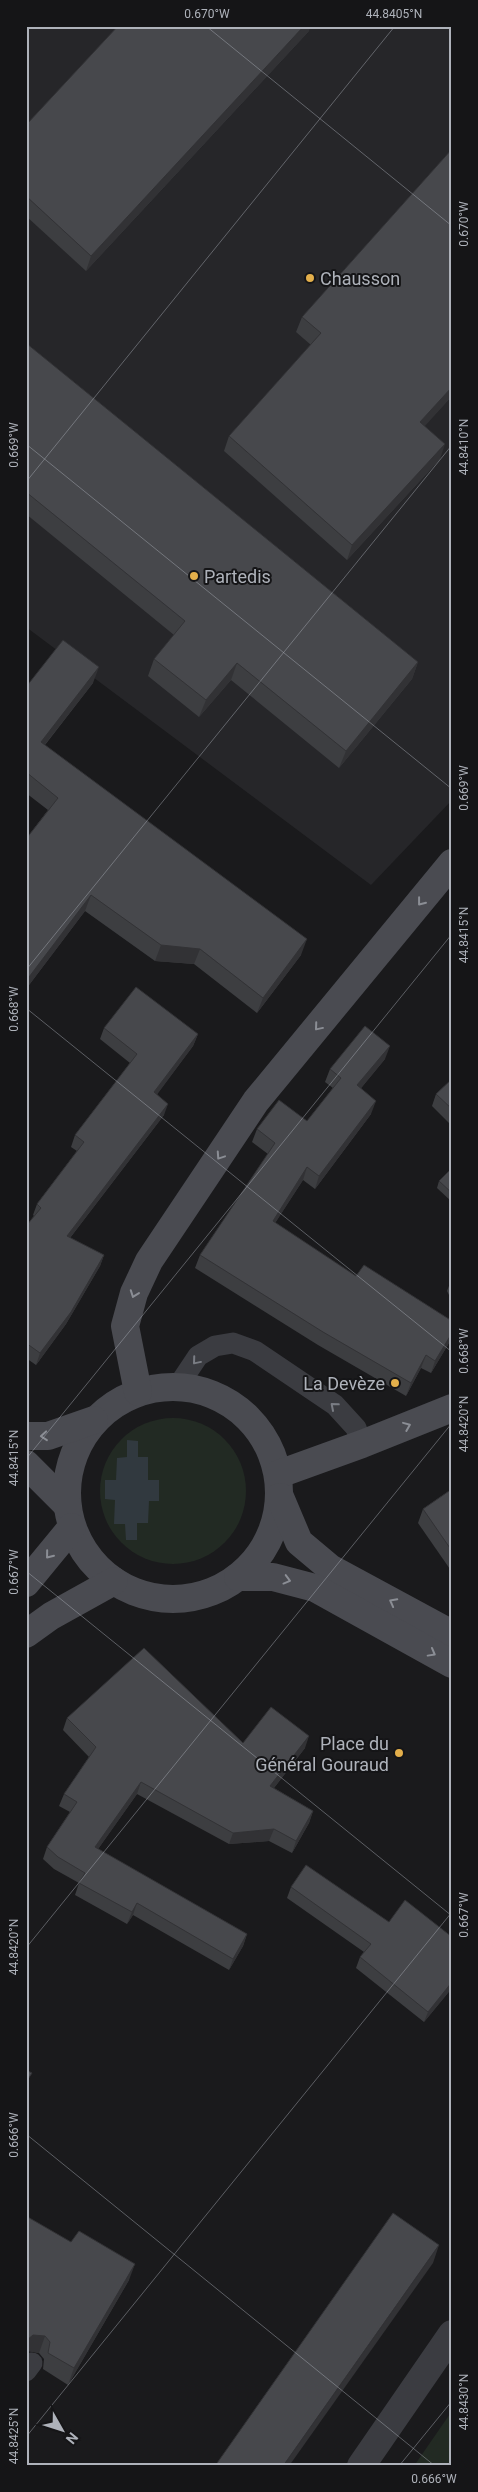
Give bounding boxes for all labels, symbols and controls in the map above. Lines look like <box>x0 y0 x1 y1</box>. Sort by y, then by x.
text: 0.670°W <box>184 7 230 21</box>
text: 44.8405°N <box>366 7 422 21</box>
text: 0.670°W <box>457 201 471 247</box>
place label: Chausson <box>320 268 400 289</box>
marker: Chausson <box>304 272 316 284</box>
text: 44.8410°N <box>457 419 471 475</box>
text: 0.669°W <box>7 422 21 468</box>
place label: Partedis <box>204 566 271 587</box>
marker: Partedis <box>188 570 200 582</box>
text: 0.669°W <box>457 765 471 811</box>
one-way arrow <box>418 896 427 905</box>
text: 44.8415°N <box>457 907 471 963</box>
text: 0.668°W <box>7 986 21 1032</box>
one-way arrow <box>315 1021 324 1030</box>
one-way arrow <box>216 1151 226 1160</box>
one-way arrow <box>130 1289 140 1298</box>
text: 0.668°W <box>457 1328 471 1374</box>
one-way arrow <box>192 1355 201 1364</box>
place label: La Devèze <box>303 1373 385 1394</box>
marker: La Devèze <box>389 1377 401 1389</box>
text: 44.8420°N <box>457 1396 471 1452</box>
one-way arrow <box>331 1402 340 1411</box>
one-way arrow <box>402 1422 411 1432</box>
text: 44.8415°N <box>7 1430 21 1486</box>
one-way arrow <box>40 1430 48 1441</box>
text: 0.667°W <box>7 1549 21 1595</box>
one-way arrow <box>46 1549 55 1558</box>
one-way arrow <box>282 1575 290 1585</box>
one-way arrow <box>390 1599 399 1609</box>
one-way arrow <box>426 1646 435 1656</box>
place label: Place du Général Gouraud <box>255 1733 389 1775</box>
marker: Place du Général Gouraud <box>393 1747 405 1759</box>
text: 0.667°W <box>457 1892 471 1938</box>
text: 44.8420°N <box>7 1919 21 1975</box>
text: 0.666°W <box>7 2112 21 2158</box>
text: 44.8430°N <box>457 2374 471 2430</box>
north arrow <box>38 2404 88 2454</box>
text: 44.8425°N <box>7 2408 21 2464</box>
text: N <box>63 2429 81 2447</box>
text: 0.666°W <box>411 2472 457 2486</box>

